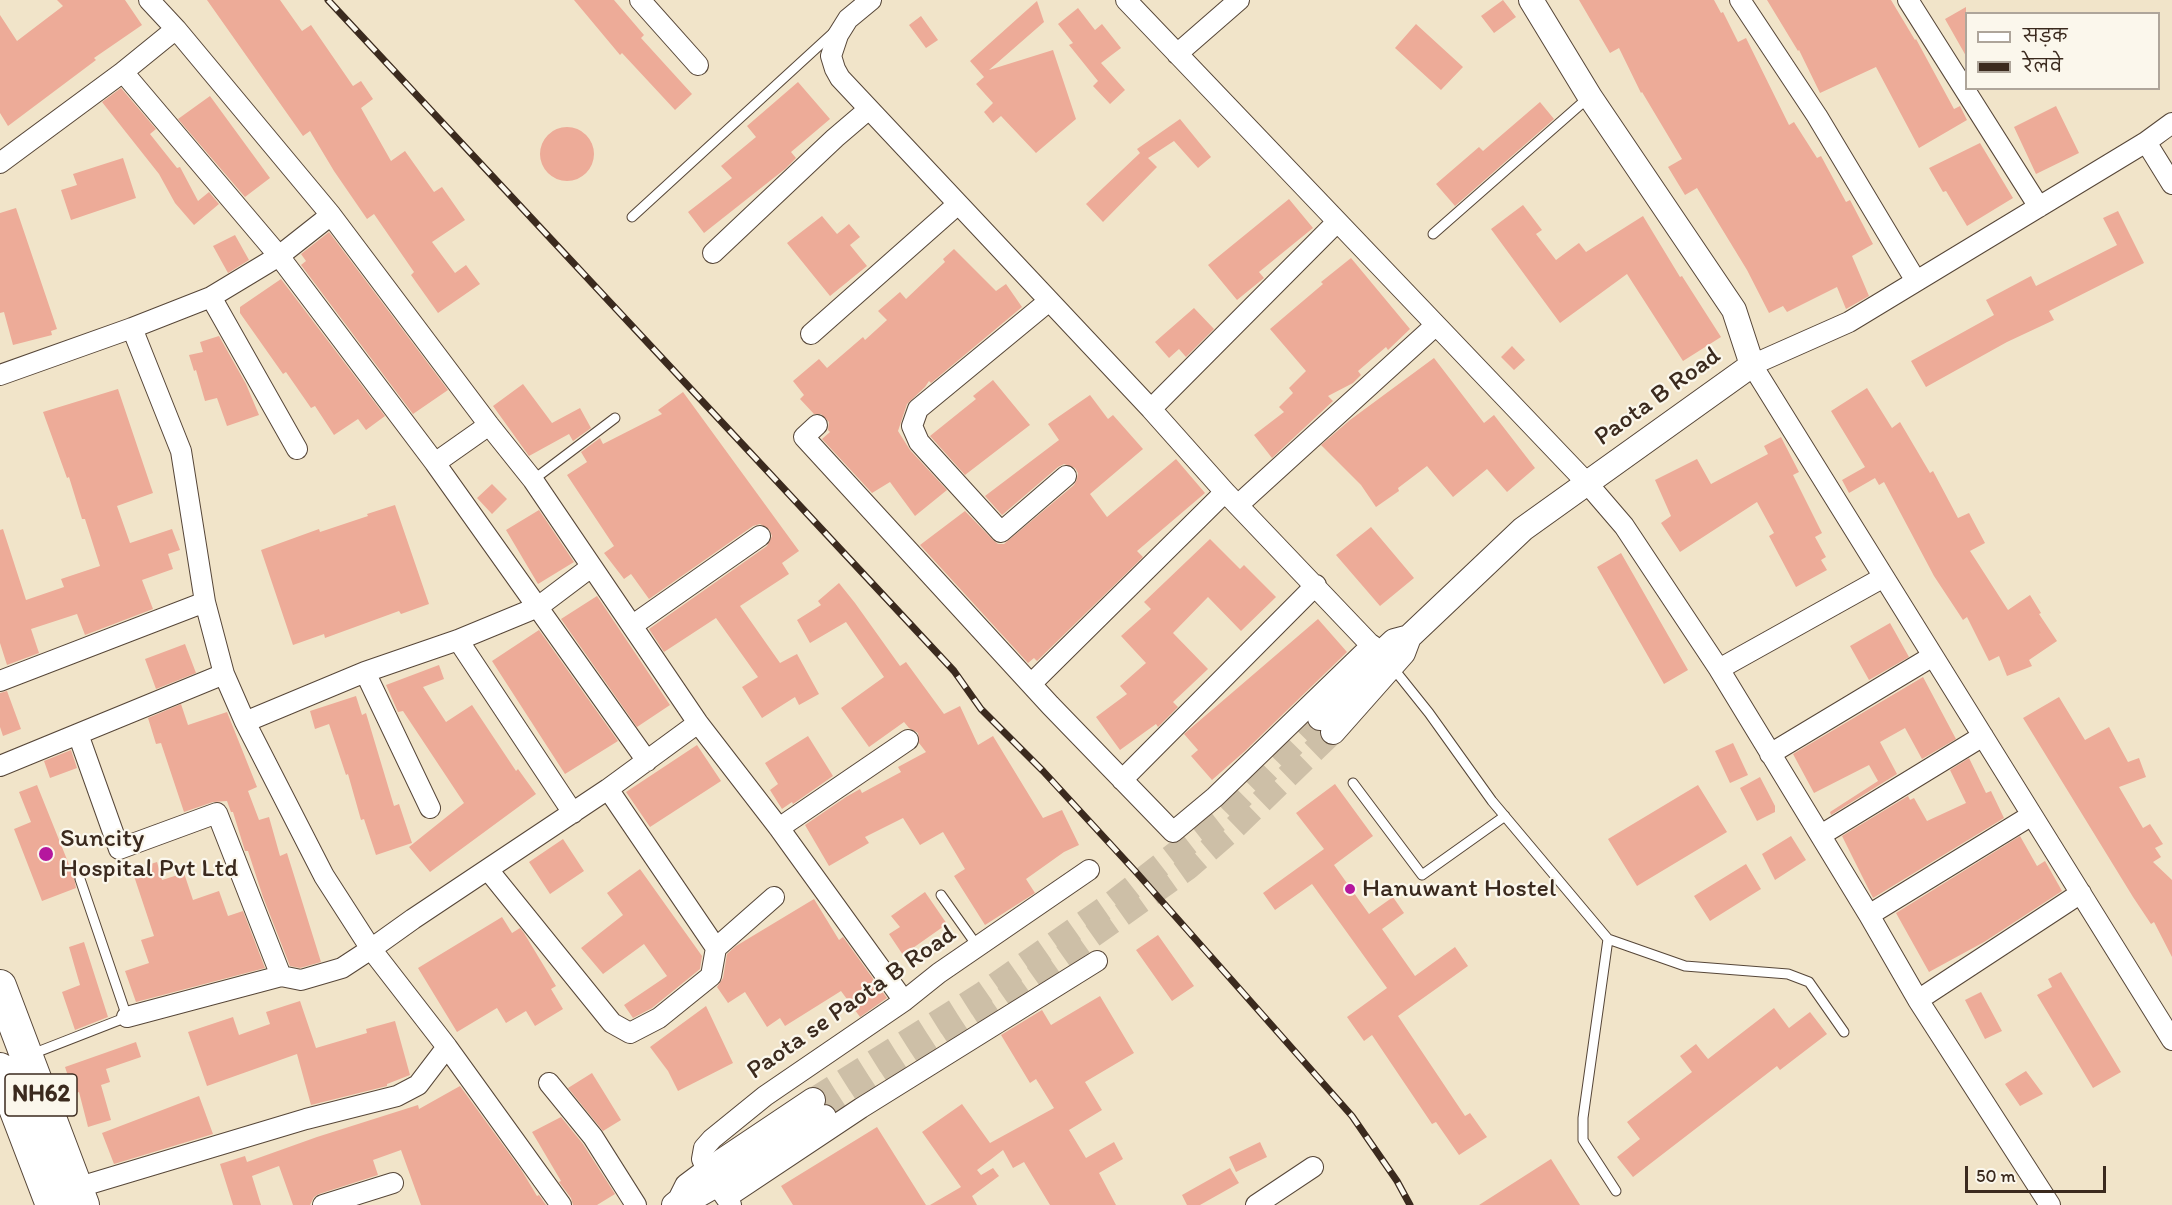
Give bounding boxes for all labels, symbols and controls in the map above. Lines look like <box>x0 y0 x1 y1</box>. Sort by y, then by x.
legend <box>1965 12 2160 90</box>
text: सड़क <box>2023 25 2067 47</box>
text: रेलवे <box>2023 55 2063 77</box>
street label: Paota B Road <box>1589 341 1727 453</box>
place label: Suncity Hospital Pvt Ltd <box>60 823 238 885</box>
marker: Suncity Hospital Pvt Ltd <box>37 845 55 863</box>
place label: Hanuwant Hostel <box>1362 873 1556 905</box>
marker: Hanuwant Hostel <box>1343 882 1357 896</box>
street label: Paota se Paota B Road <box>741 919 963 1087</box>
road number: NH62 <box>5 1074 77 1116</box>
scale bar <box>1968 1154 2109 1192</box>
text: 50 m <box>1976 1165 2016 1187</box>

